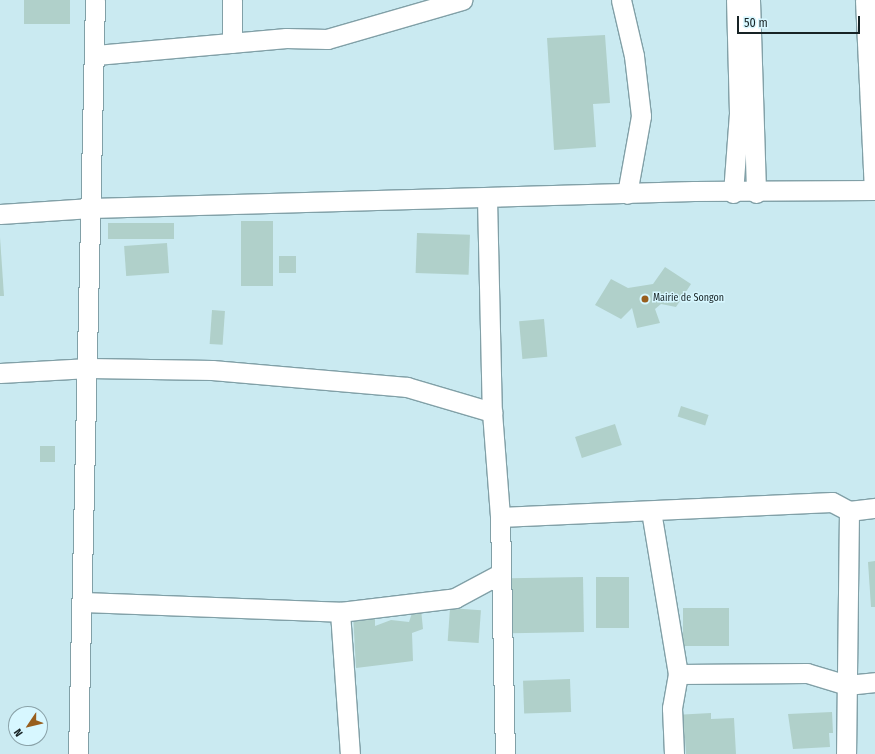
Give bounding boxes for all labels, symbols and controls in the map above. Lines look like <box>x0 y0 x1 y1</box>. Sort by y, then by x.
scale bar <box>739 8 862 34</box>
text: 50 m <box>744 16 768 30</box>
place label: Mairie de Songon <box>653 293 724 305</box>
marker: Mairie de Songon <box>640 294 650 304</box>
north arrow <box>8 706 48 746</box>
text: N <box>11 726 26 739</box>

